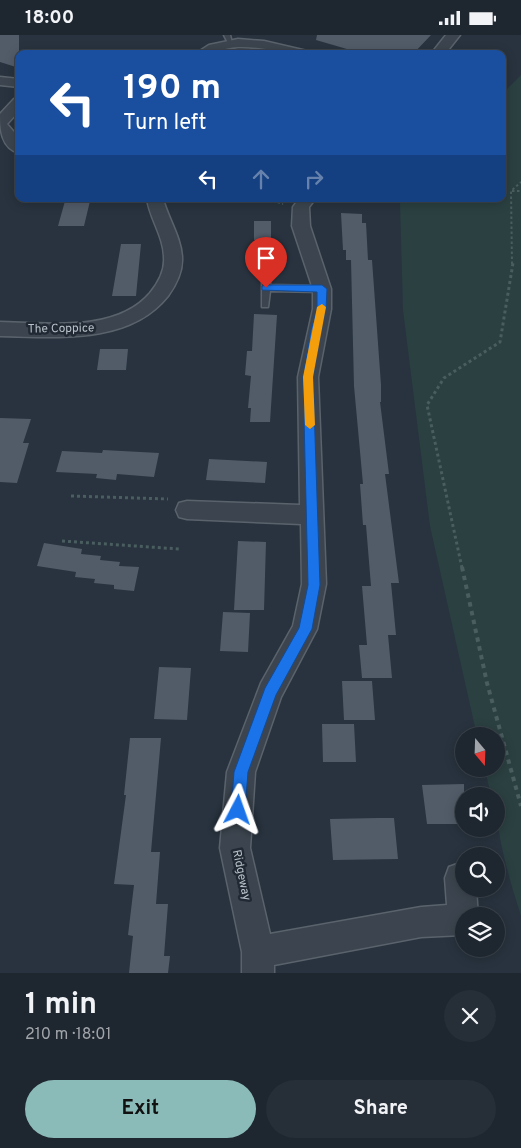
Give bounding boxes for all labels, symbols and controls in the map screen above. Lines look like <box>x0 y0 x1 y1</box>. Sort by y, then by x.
text: 18:00 <box>25 6 74 30</box>
text: 190 m <box>123 67 221 111</box>
icon: left <box>40 70 105 135</box>
text: Turn left <box>123 110 206 137</box>
icon: left <box>194 165 222 193</box>
icon: ahead <box>247 165 275 193</box>
icon: right <box>300 165 328 193</box>
pin <box>245 237 287 288</box>
icon: arrive <box>252 244 280 272</box>
street label: The Coppice <box>27 320 95 338</box>
north arrow <box>455 727 505 777</box>
map controls <box>455 727 505 957</box>
position arrow <box>211 783 263 835</box>
button: sound <box>455 787 505 837</box>
button: search <box>455 847 505 897</box>
street label: Ridgeway <box>228 848 254 902</box>
button: layers <box>455 907 505 957</box>
text: 1 min <box>25 987 97 1024</box>
button: close <box>444 990 496 1042</box>
text: 210 m · 18:01 <box>25 1025 111 1045</box>
button: Exit <box>25 1080 256 1138</box>
button: Share <box>266 1080 496 1138</box>

